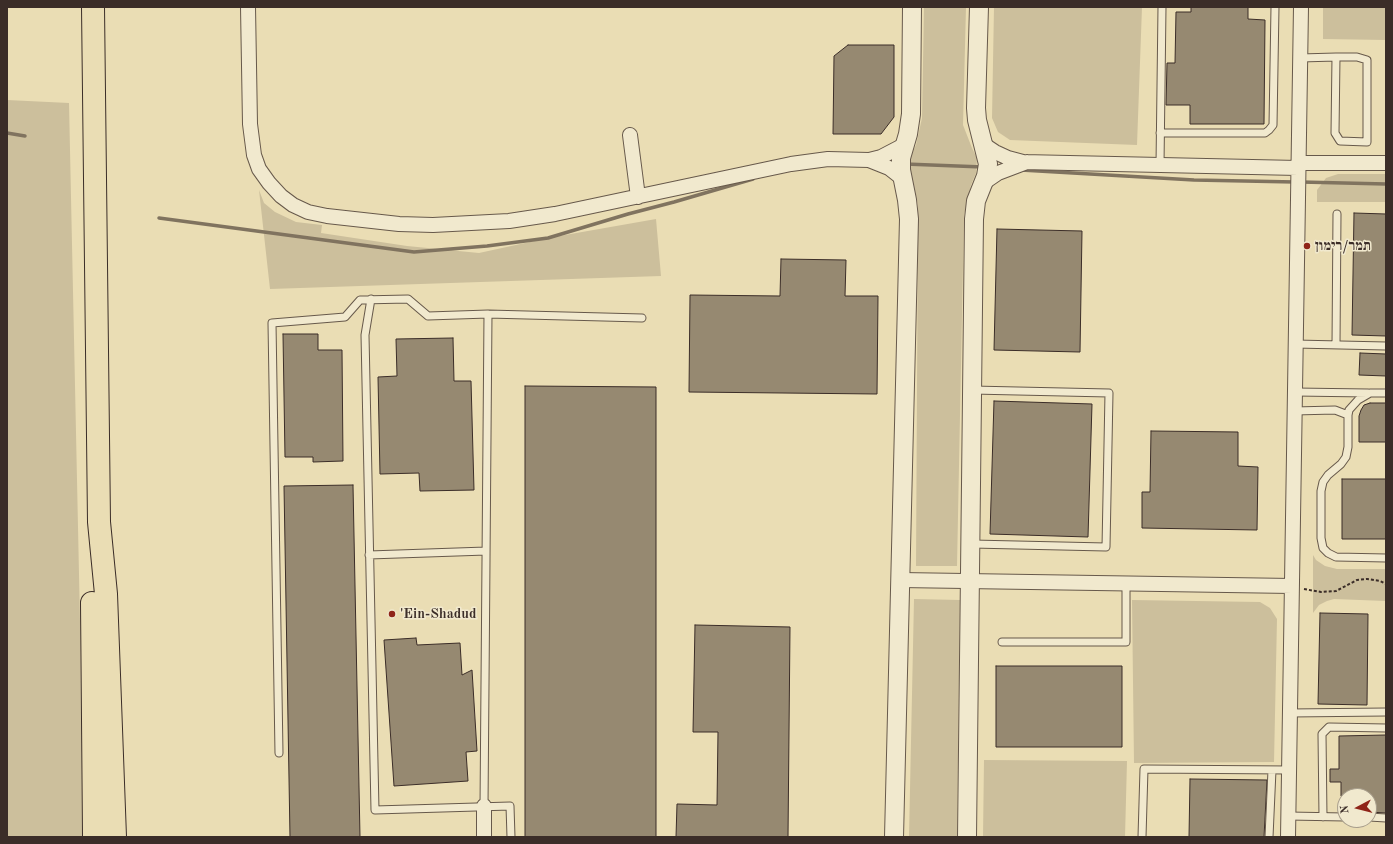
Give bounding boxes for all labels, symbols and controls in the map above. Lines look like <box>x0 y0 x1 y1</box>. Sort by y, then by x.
place label: תמר/רימון <box>1315 238 1371 254</box>
marker: תמר/רימון <box>1302 241 1312 251</box>
place label: 'Ein-Shadud <box>400 606 477 622</box>
marker: 'Ein-Shadud <box>387 609 397 619</box>
north arrow <box>1337 788 1377 828</box>
text: N <box>1340 805 1352 814</box>

